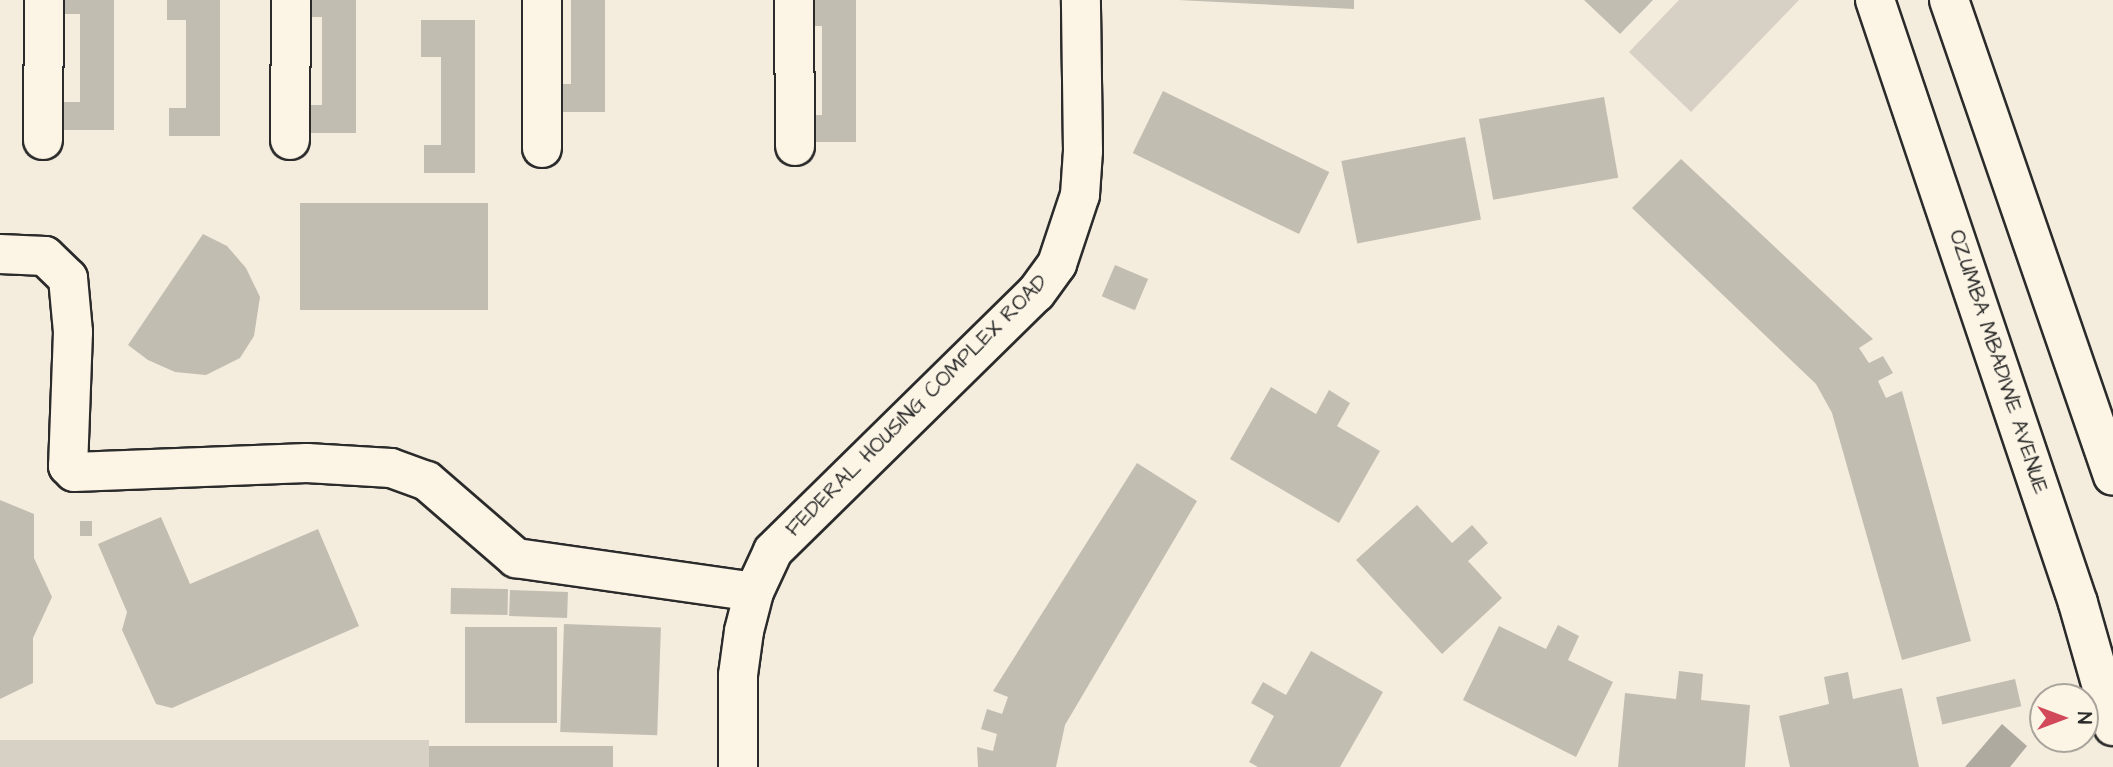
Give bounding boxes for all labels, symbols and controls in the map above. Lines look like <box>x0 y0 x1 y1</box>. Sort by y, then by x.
street label: OZUMBA MBADIWE AVENUE <box>1943 227 2053 497</box>
street label: FEDERAL HOUSING COMPLEX ROAD <box>781 270 1053 542</box>
north arrow <box>2029 683 2099 753</box>
text: N <box>2070 712 2097 724</box>

